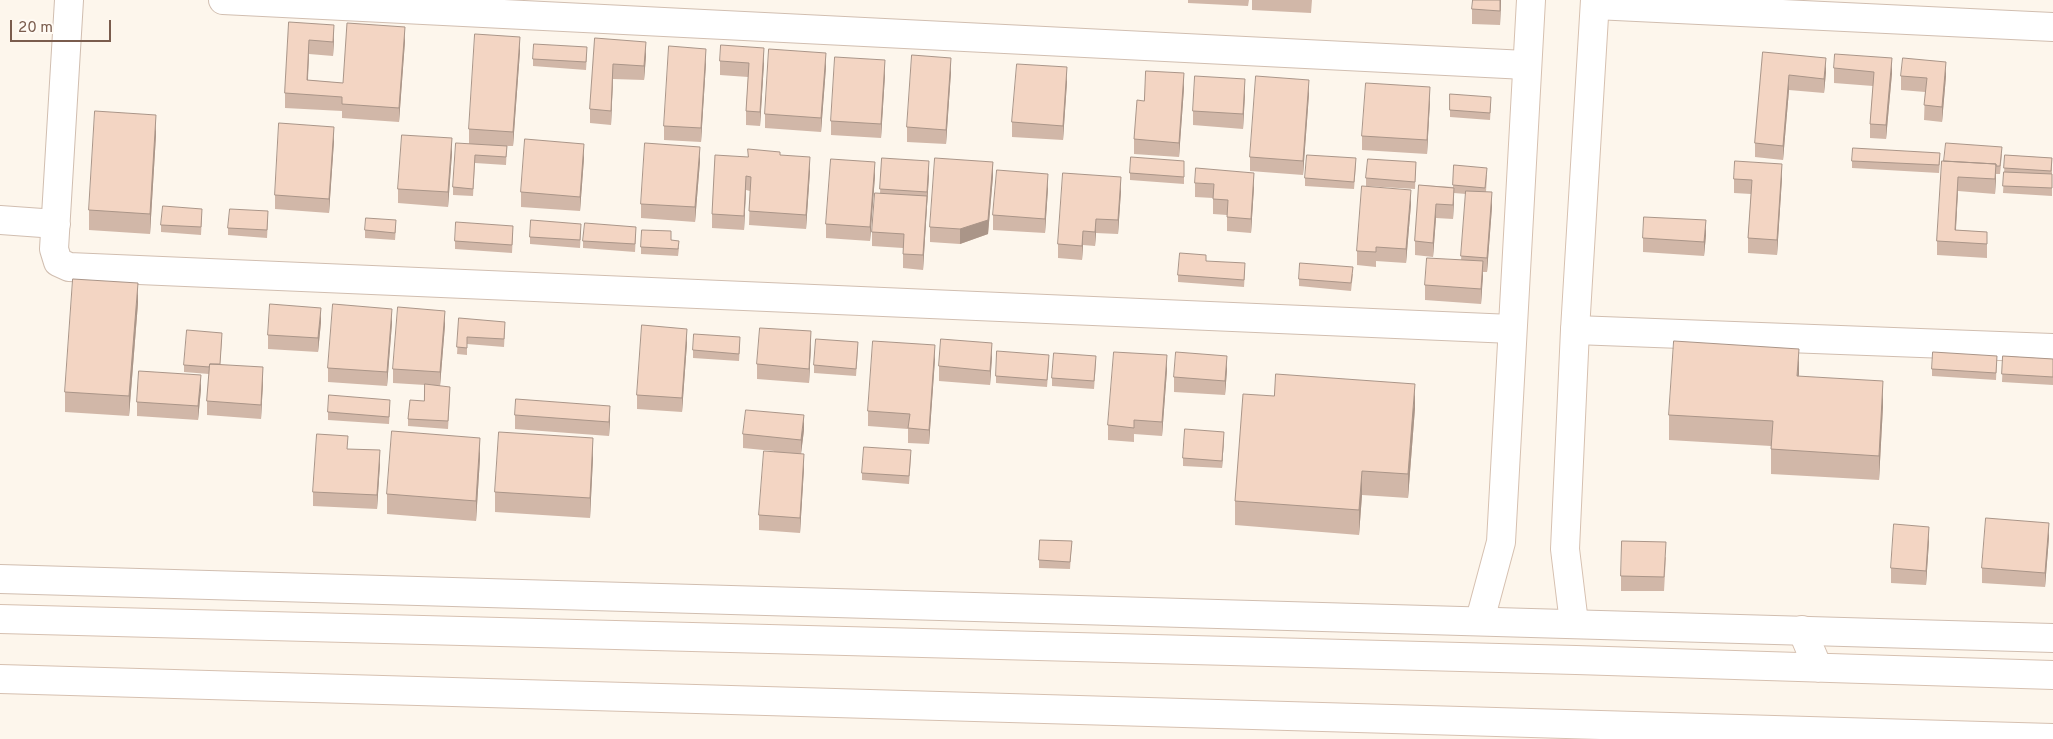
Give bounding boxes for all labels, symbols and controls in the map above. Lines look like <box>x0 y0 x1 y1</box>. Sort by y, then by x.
scale bar <box>12 10 114 42</box>
text: 20 m <box>18 19 53 38</box>

